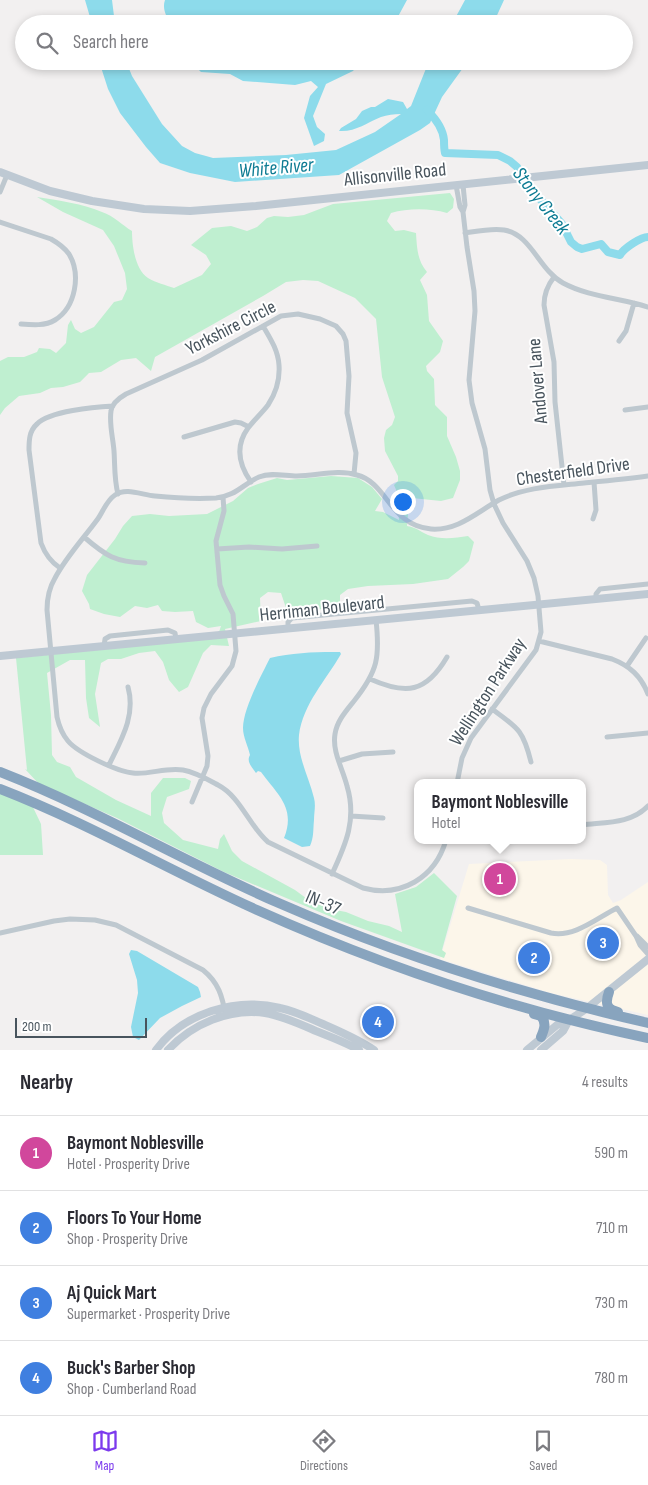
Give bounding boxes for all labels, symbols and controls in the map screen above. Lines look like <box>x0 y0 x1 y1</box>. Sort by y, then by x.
search box <box>15 15 633 70</box>
icon: search <box>33 29 61 57</box>
text: Search here <box>73 31 149 54</box>
water label: White River <box>238 153 316 183</box>
street label: Allisonville Road <box>342 158 447 192</box>
water label: Stony Creek <box>507 162 575 240</box>
street label: Yorkshire Circle <box>182 295 280 361</box>
street label: Andover Lane <box>523 337 553 426</box>
street label: Chesterfield Drive <box>515 453 631 491</box>
your location <box>390 489 416 515</box>
street label: Herriman Boulevard <box>259 591 385 627</box>
street label: Wellington Parkway <box>445 633 532 750</box>
popup <box>414 779 586 844</box>
text: Baymont Noblesville <box>432 791 568 814</box>
text: Hotel <box>432 814 461 833</box>
pin: 1 <box>484 860 516 898</box>
street label: IN-37 <box>302 885 344 921</box>
pin: 3 <box>587 924 619 962</box>
pin: 2 <box>518 939 550 977</box>
pin: 4 <box>362 1003 394 1041</box>
scale bar <box>15 1015 148 1038</box>
text: 200 m <box>22 1018 51 1035</box>
text: Nearby <box>20 1070 73 1095</box>
text: 4 results <box>582 1073 628 1092</box>
text: Baymont Noblesville <box>67 1132 204 1155</box>
text: 1 <box>33 1144 39 1163</box>
text: 590 m <box>595 1144 628 1163</box>
text: Hotel · Prosperity Drive <box>67 1155 190 1174</box>
text: Floors To Your Home <box>67 1207 202 1230</box>
text: 2 <box>32 1219 40 1238</box>
text: 710 m <box>596 1219 628 1238</box>
text: Shop · Prosperity Drive <box>67 1230 188 1249</box>
text: Aj Quick Mart <box>67 1282 156 1305</box>
text: 3 <box>32 1294 40 1313</box>
text: 730 m <box>595 1294 628 1313</box>
text: Supermarket · Prosperity Drive <box>67 1305 230 1324</box>
text: Buck's Barber Shop <box>67 1357 196 1380</box>
text: 4 <box>32 1369 40 1388</box>
text: 780 m <box>595 1369 628 1388</box>
text: Shop · Cumberland Road <box>67 1380 196 1399</box>
tab: Map <box>91 1427 119 1474</box>
tab: Directions <box>300 1427 348 1474</box>
tab: Saved <box>529 1427 557 1474</box>

